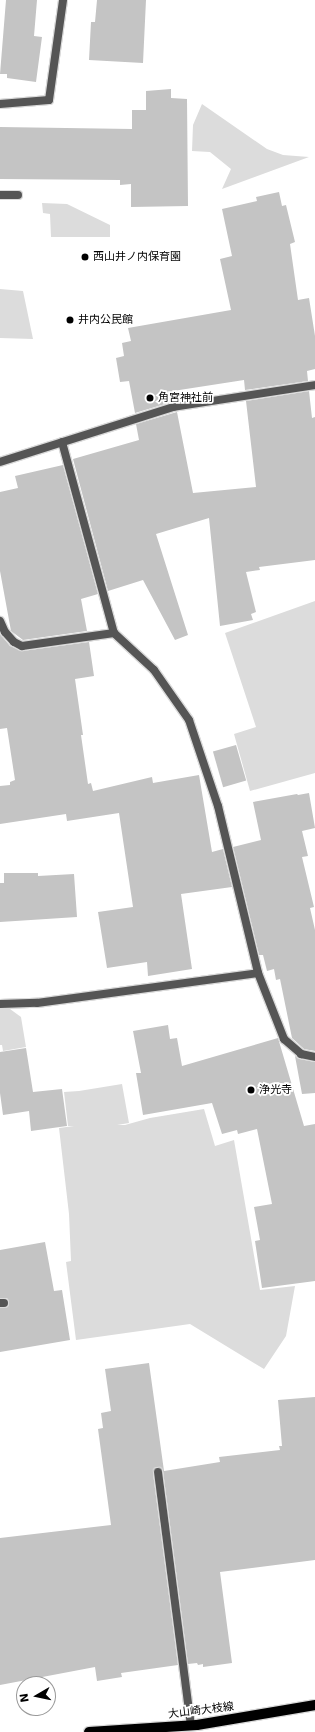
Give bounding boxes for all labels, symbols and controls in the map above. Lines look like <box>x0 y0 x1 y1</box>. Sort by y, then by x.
place label: 西山井ノ内保育園 <box>93 250 181 264</box>
marker: 西山井ノ内保育園 <box>80 252 90 262</box>
place label: 井内公民館 <box>78 313 133 327</box>
marker: 井内公民館 <box>65 315 75 325</box>
place label: 角宮神社前 <box>158 391 213 405</box>
marker: 角宮神社前 <box>145 393 155 403</box>
place label: 浄光寺 <box>259 1083 292 1097</box>
marker: 浄光寺 <box>246 1085 256 1095</box>
north arrow <box>16 1676 56 1716</box>
text: N <box>18 1692 32 1703</box>
street label: 大山崎大枝線 <box>167 1700 235 1722</box>

